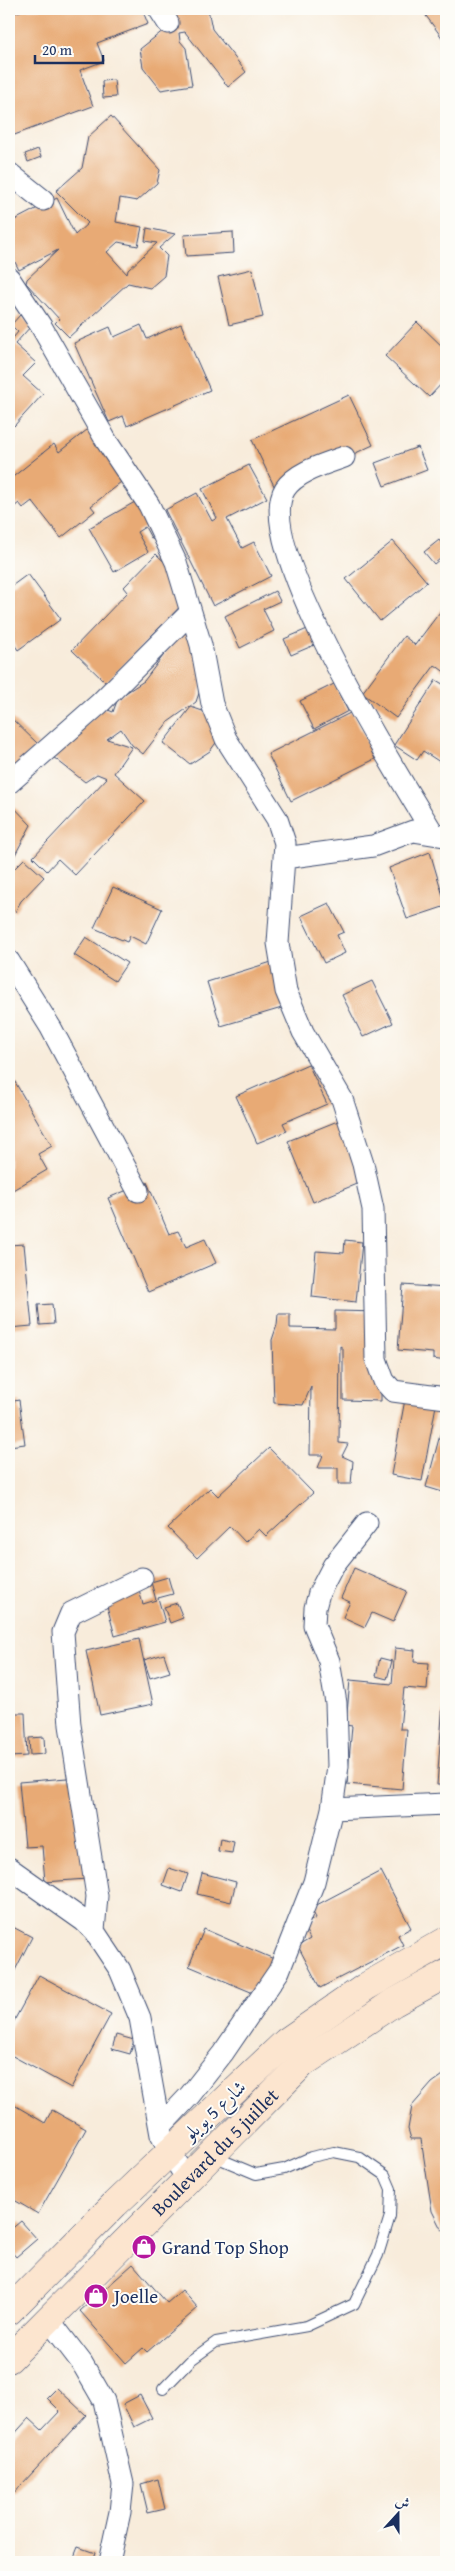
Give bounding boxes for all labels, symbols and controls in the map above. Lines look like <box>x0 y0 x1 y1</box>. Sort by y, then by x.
scale bar <box>35 32 102 64</box>
text: 20 m <box>42 39 73 60</box>
street label: شارع 5 يويلو <box>175 2073 253 2149</box>
street label: Boulevard du 5 juillet <box>145 2081 285 2222</box>
place label: Grand Top Shop <box>162 2233 289 2261</box>
shop icon: Grand Top Shop <box>131 2234 157 2260</box>
place label: Joelle <box>112 2282 158 2310</box>
shop icon: Joelle <box>83 2283 109 2309</box>
north arrow <box>372 2488 422 2538</box>
text: ش <box>393 2490 413 2514</box>

